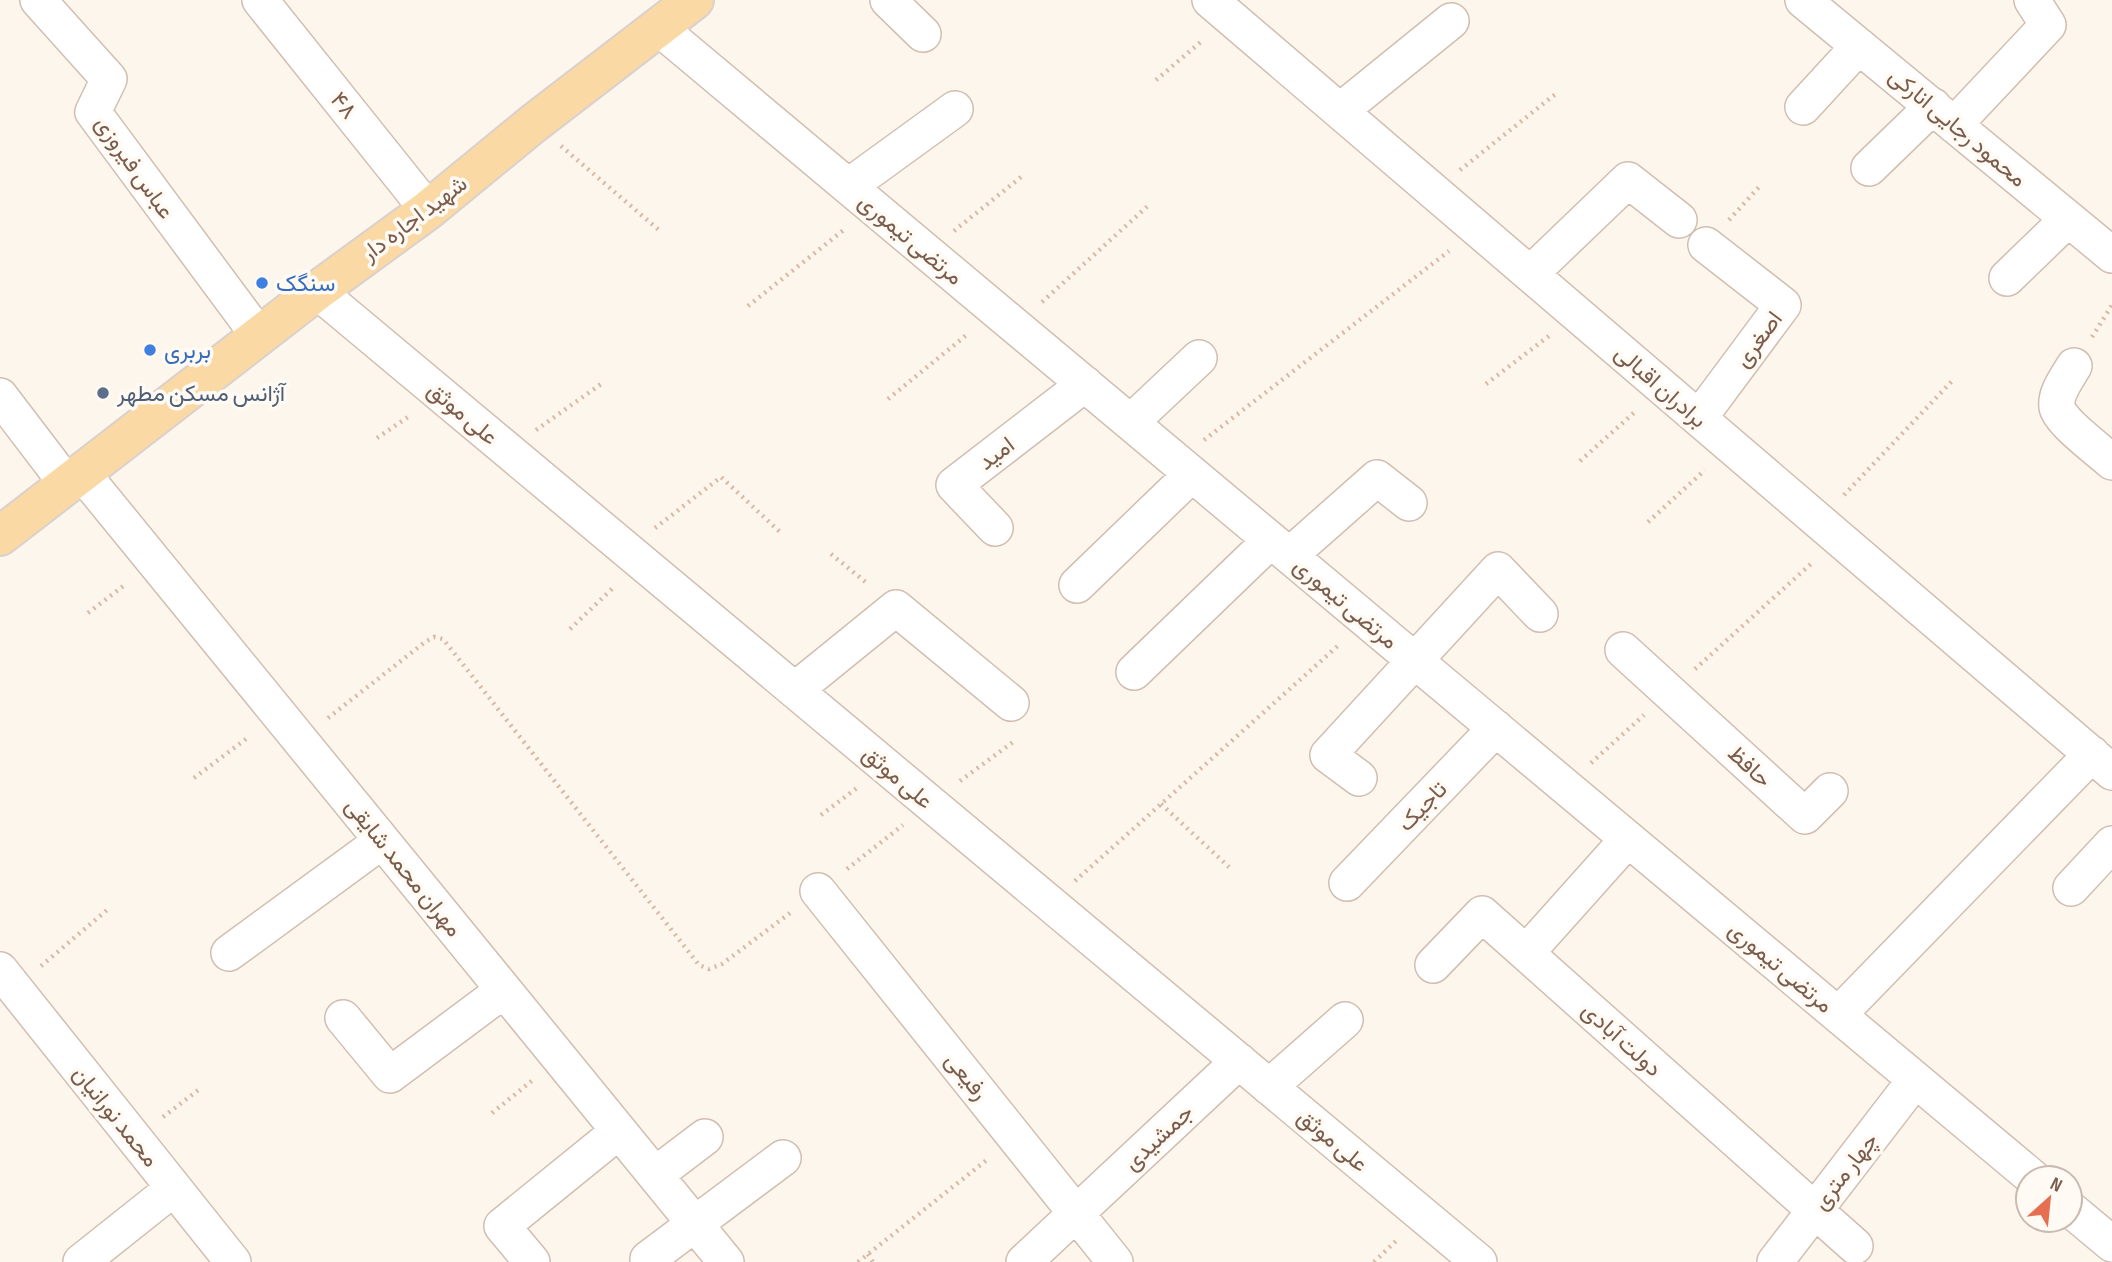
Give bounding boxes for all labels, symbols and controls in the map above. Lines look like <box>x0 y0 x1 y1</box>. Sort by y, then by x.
street label: محمود رجایی انارکی <box>1883 62 2032 194</box>
street label: ۴۸ <box>324 86 363 125</box>
street label: عباس فیروزی <box>88 111 180 224</box>
street label: شهید اجاره دار <box>355 170 473 268</box>
street label: مرتضی تیموری <box>852 188 968 292</box>
place label: سنگک <box>276 270 335 298</box>
marker: سنگک <box>254 275 270 291</box>
street label: اصغری <box>1729 306 1789 373</box>
place label: بربری <box>164 337 211 365</box>
street label: برادران اقبالی <box>1609 339 1712 434</box>
marker: بربری <box>142 342 158 358</box>
street label: علی موثق <box>421 376 503 451</box>
place label: آژانس مسکن مطهر <box>116 380 287 408</box>
marker: آژانس مسکن مطهر <box>95 385 111 401</box>
street label: امید <box>973 431 1020 476</box>
street label: مرتضی تیموری <box>1287 552 1403 656</box>
street label: علی موثق <box>856 740 938 815</box>
street label: حافظ <box>1722 740 1777 794</box>
street label: تاجیک <box>1392 776 1453 838</box>
street label: مهران محمد شایقی <box>339 793 468 943</box>
street label: مرتضی تیموری <box>1722 916 1838 1020</box>
street label: دولت آبادی <box>1575 996 1667 1083</box>
street label: رفیعی <box>939 1047 994 1106</box>
street label: محمد نورانیان <box>66 1060 164 1173</box>
street label: جمشیدی <box>1118 1099 1199 1177</box>
street label: علی موثق <box>1291 1103 1373 1178</box>
street label: چهار متری <box>1807 1128 1885 1216</box>
north arrow <box>2014 1164 2084 1234</box>
text: N <box>2046 1173 2066 1198</box>

